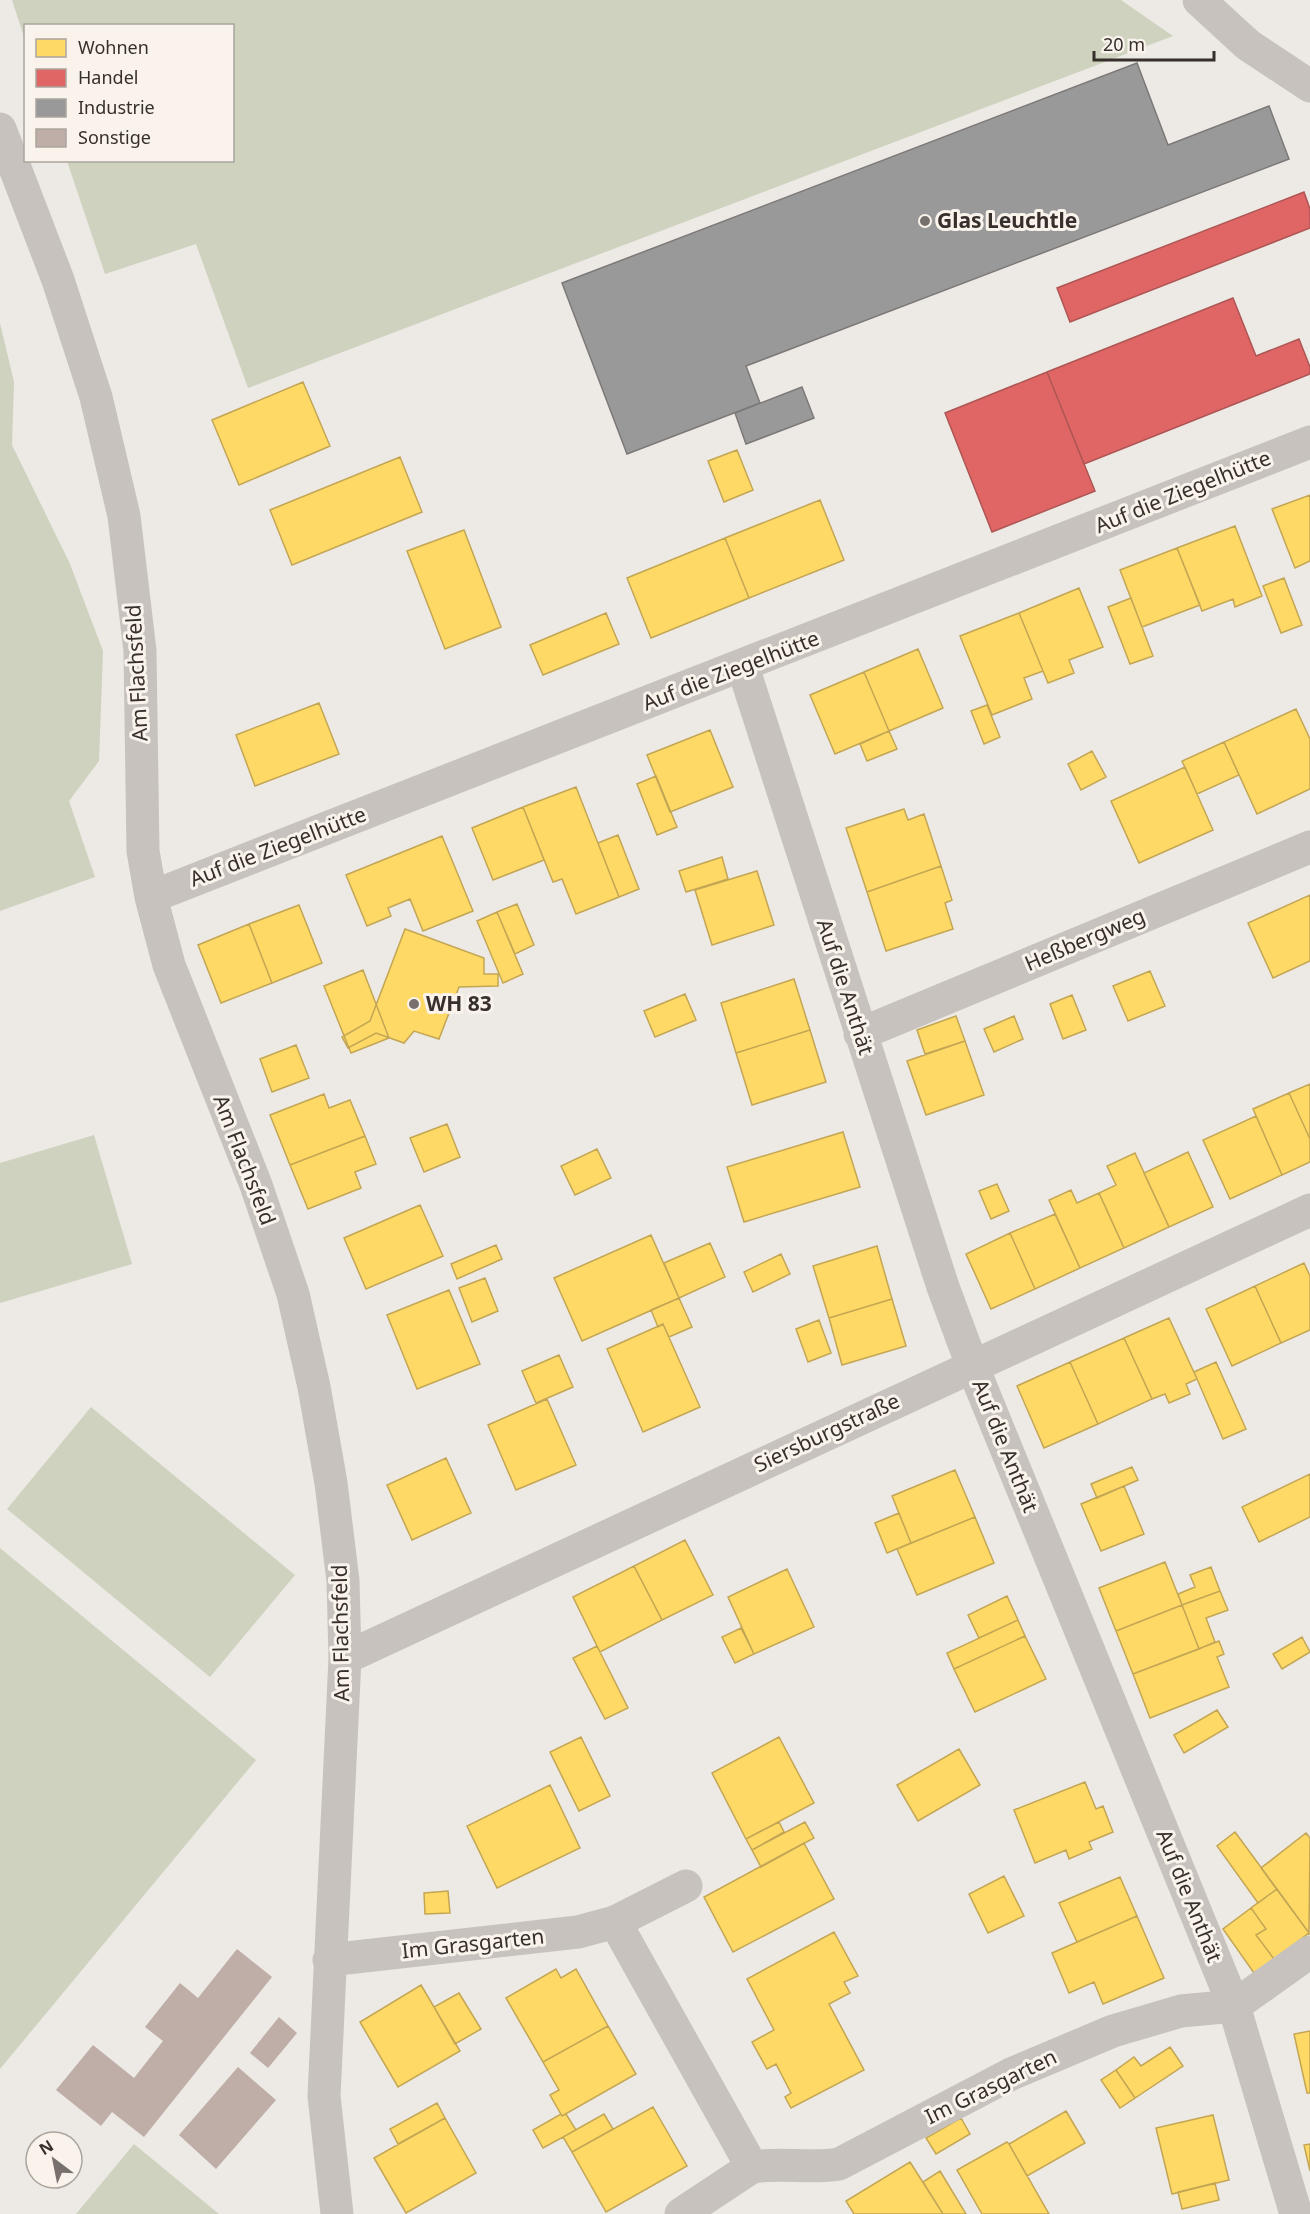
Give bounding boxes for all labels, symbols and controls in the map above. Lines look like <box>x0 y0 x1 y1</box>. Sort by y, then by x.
legend <box>24 24 234 162</box>
scale bar <box>1094 24 1214 62</box>
text: 20 m <box>1103 32 1145 56</box>
text: Wohnen <box>78 35 149 59</box>
text: Handel <box>78 65 138 89</box>
text: Industrie <box>78 95 155 119</box>
text: Sonstige <box>78 125 151 149</box>
place label: Glas Leuchtle <box>937 206 1077 234</box>
marker: Glas Leuchtle <box>918 214 932 228</box>
street label: Auf die Ziegelhütte <box>1091 443 1275 539</box>
street label: Am Flachsfeld <box>118 604 154 742</box>
street label: Auf die Ziegelhütte <box>638 623 823 717</box>
street label: Auf die Ziegelhütte <box>185 799 370 893</box>
street label: Heßbergweg <box>1020 901 1149 977</box>
street label: Auf die Anthät <box>811 915 881 1058</box>
place label: WH 83 <box>426 989 492 1017</box>
marker: WH 83 <box>407 997 421 1011</box>
street label: Am Flachsfeld <box>207 1091 283 1229</box>
street label: Auf die Anthät <box>967 1375 1045 1517</box>
street label: Siersburgstraße <box>749 1386 904 1478</box>
street label: Am Flachsfeld <box>325 1564 355 1702</box>
street label: Auf die Anthät <box>1151 1825 1229 1967</box>
street label: Im Grasgarten <box>400 1922 546 1964</box>
street label: Im Grasgarten <box>920 2042 1061 2130</box>
north arrow <box>24 2130 84 2190</box>
text: N <box>35 2135 57 2160</box>

